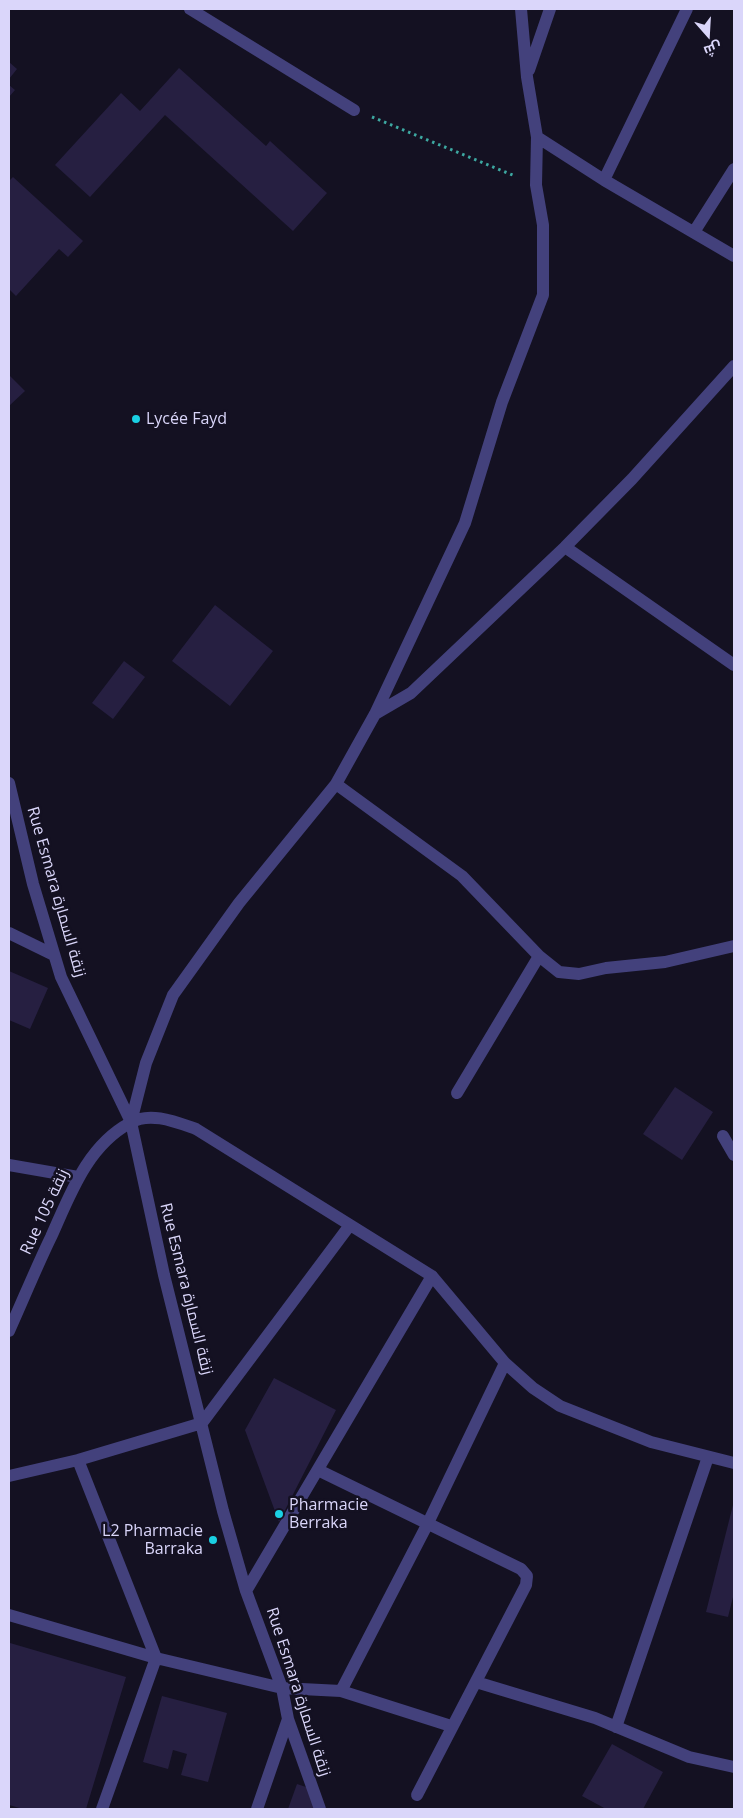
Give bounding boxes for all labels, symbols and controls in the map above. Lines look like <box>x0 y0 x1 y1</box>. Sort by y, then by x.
north arrow <box>683 10 733 60</box>
text: ش <box>701 38 725 62</box>
place label: Lycée Fayd <box>146 409 227 429</box>
marker: Lycée Fayd <box>130 413 142 425</box>
street label: Rue Esmara زنقة السمارة <box>22 805 90 979</box>
street label: Rue 105 زنقة <box>17 1166 73 1258</box>
street label: Rue Esmara زنقة السمارة <box>155 1201 217 1377</box>
place label: Pharmacie Berraka <box>289 1495 368 1533</box>
marker: Pharmacie Berraka <box>273 1508 285 1520</box>
place label: L2 Pharmacie Barraka <box>102 1521 203 1559</box>
marker: L2 Pharmacie Barraka <box>207 1534 219 1546</box>
street label: Rue Esmara زنقة السمارة <box>262 1605 334 1779</box>

